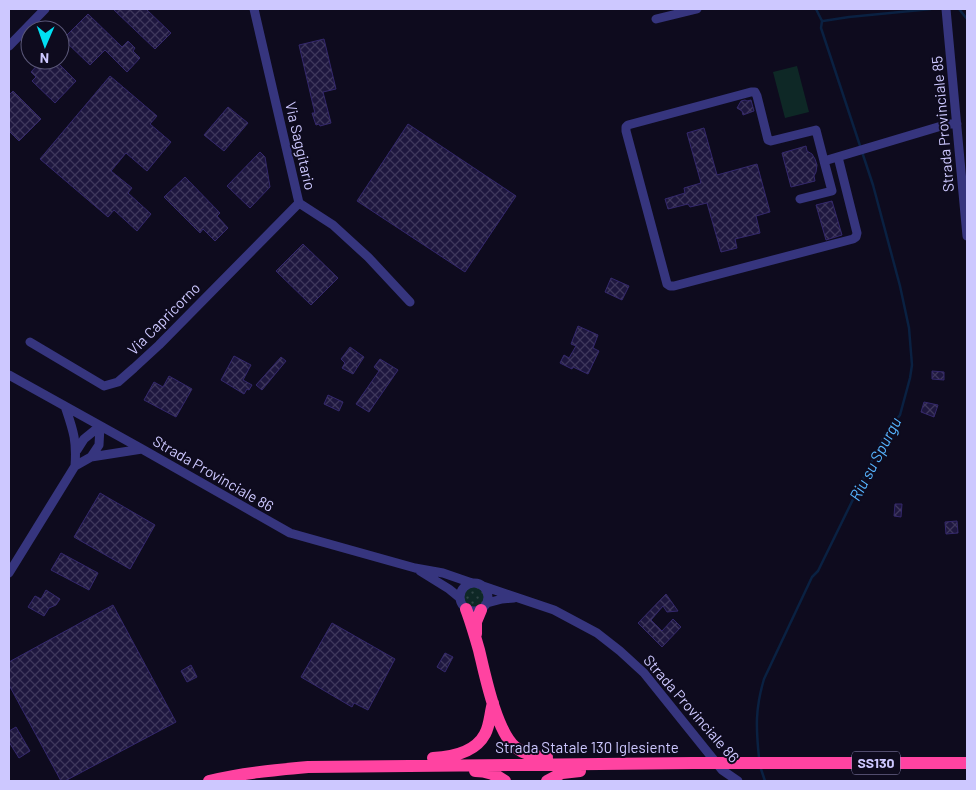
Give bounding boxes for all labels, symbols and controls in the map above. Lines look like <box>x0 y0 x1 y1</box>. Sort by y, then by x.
north arrow <box>20 20 70 70</box>
text: N <box>40 50 49 67</box>
street label: Strada Provinciale 85 <box>927 55 957 193</box>
street label: Via Saggitario <box>282 100 320 192</box>
street label: Via Capricorno <box>123 278 203 358</box>
water label: Riu su Spurgu <box>845 414 905 504</box>
street label: Strada Provinciale 86 <box>150 431 277 515</box>
street label: Strada Provinciale 86 <box>640 651 743 766</box>
street label: Strada Statale 130 Iglesiente <box>495 738 679 756</box>
road number: SS130 <box>852 751 900 774</box>

